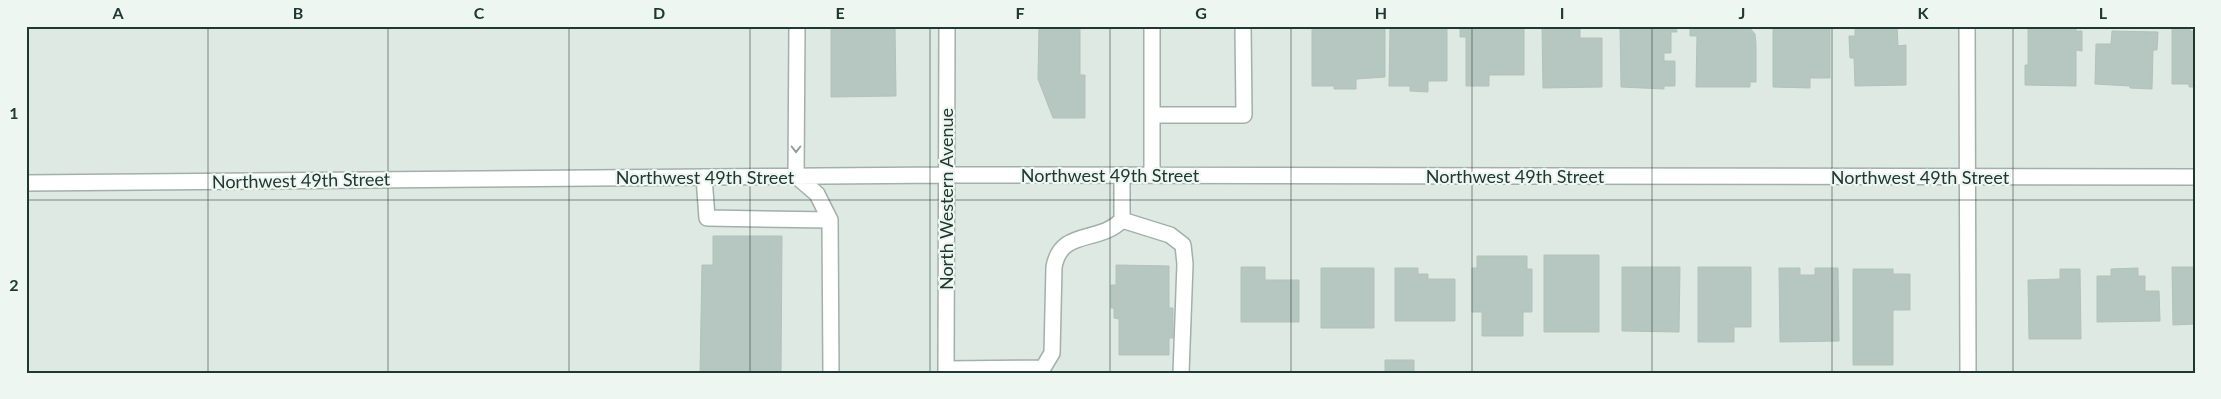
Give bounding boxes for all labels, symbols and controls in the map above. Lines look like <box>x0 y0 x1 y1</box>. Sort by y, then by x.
text: A <box>111 3 124 22</box>
text: B <box>293 3 303 22</box>
text: C <box>474 3 485 22</box>
text: D <box>653 3 665 22</box>
text: E <box>835 3 845 22</box>
text: F <box>1015 3 1025 22</box>
text: G <box>1195 3 1207 22</box>
text: H <box>1375 3 1387 22</box>
text: I <box>1560 3 1564 22</box>
text: J <box>1739 3 1745 22</box>
text: K <box>1918 3 1930 22</box>
text: L <box>2099 3 2108 22</box>
text: 1 <box>9 103 19 122</box>
street label: North Western Avenue <box>935 108 957 290</box>
one-way arrow <box>791 146 801 153</box>
street label: Northwest 49th Street <box>1021 164 1200 186</box>
street label: Northwest 49th Street <box>1426 165 1605 187</box>
street label: Northwest 49th Street <box>616 166 795 188</box>
street label: Northwest 49th Street <box>1831 166 2010 188</box>
street label: Northwest 49th Street <box>212 167 391 193</box>
text: 2 <box>9 275 19 294</box>

